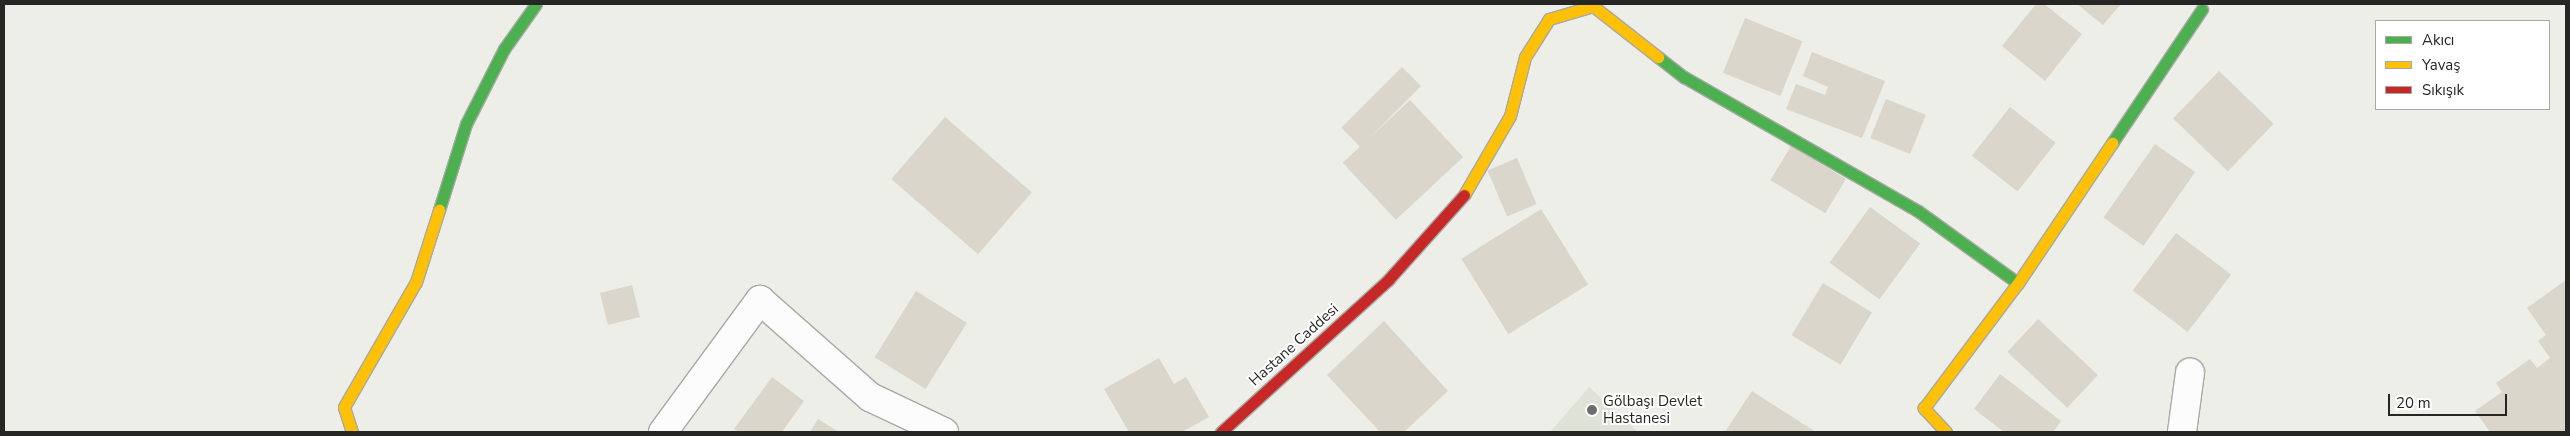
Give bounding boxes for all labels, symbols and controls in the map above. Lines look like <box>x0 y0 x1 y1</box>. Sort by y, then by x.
legend <box>2375 20 2550 110</box>
text: Akıcı <box>2422 30 2454 50</box>
text: Yavaş <box>2422 55 2460 75</box>
text: Sıkışık <box>2422 80 2464 100</box>
street label: Hastane Caddesi <box>1246 300 1342 390</box>
scale bar <box>2390 384 2509 416</box>
place label: Gölbaşı Devlet Hastanesi <box>1603 392 1702 427</box>
text: 20 m <box>2396 393 2431 413</box>
marker: Gölbaşı Devlet Hastanesi <box>1585 403 1599 417</box>

